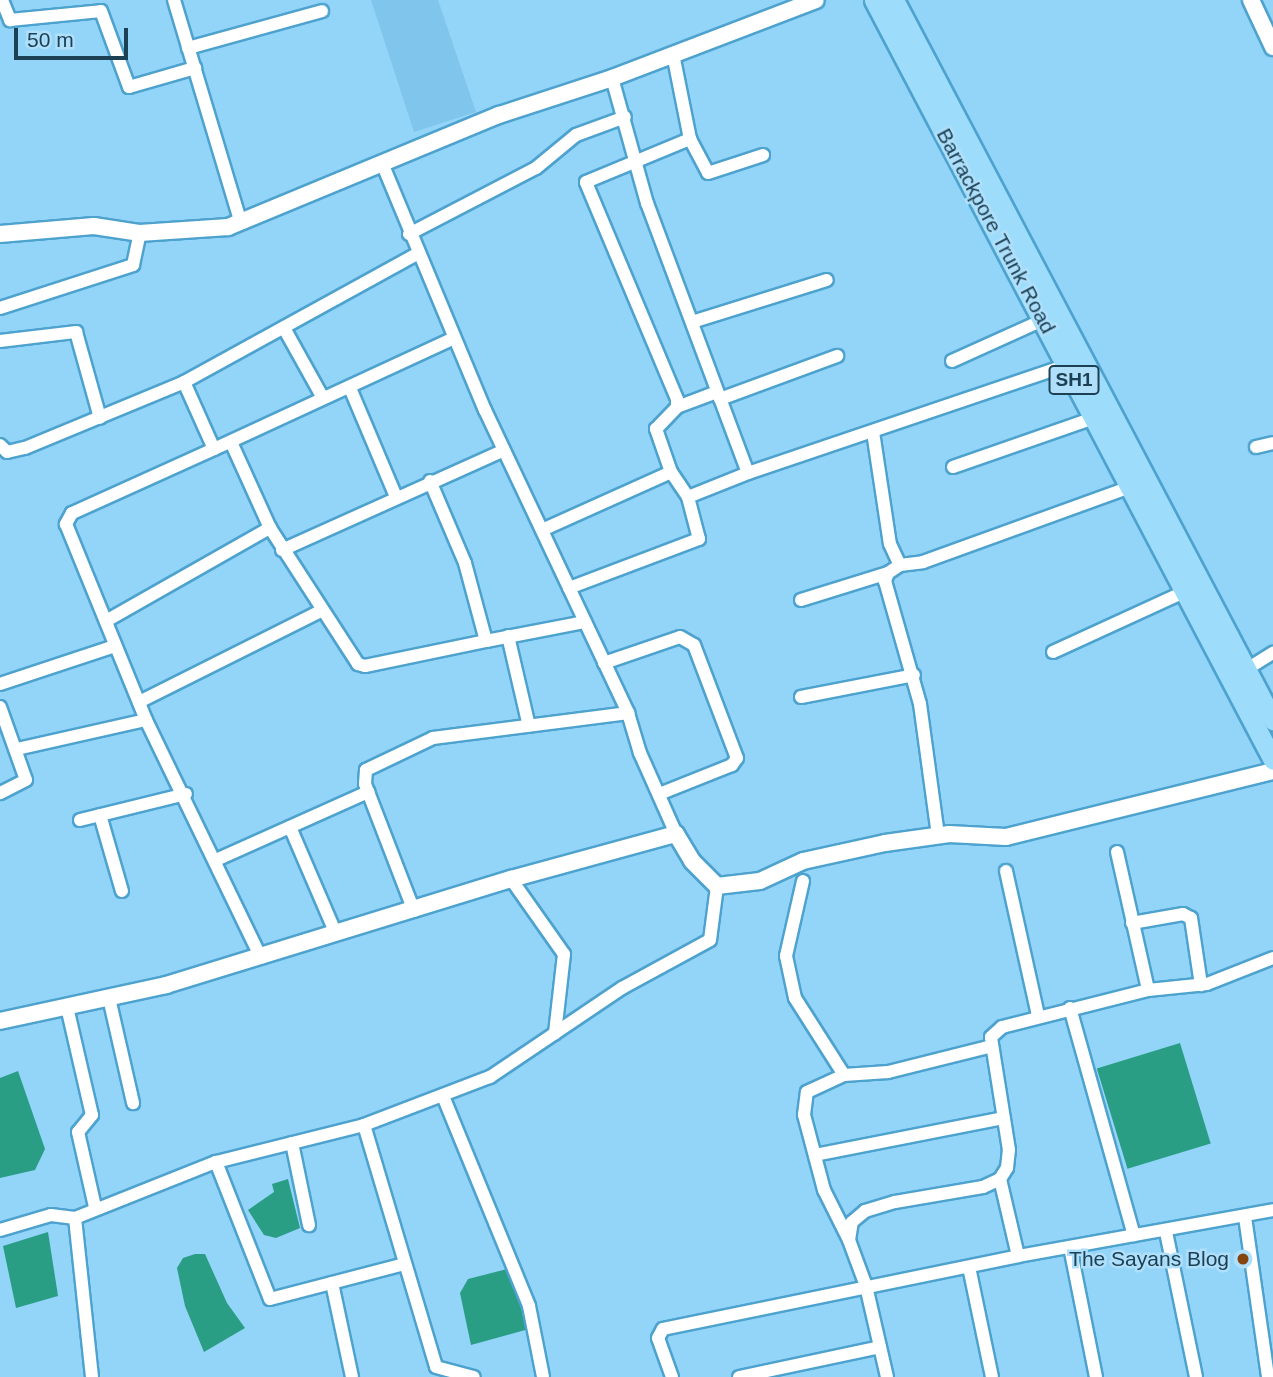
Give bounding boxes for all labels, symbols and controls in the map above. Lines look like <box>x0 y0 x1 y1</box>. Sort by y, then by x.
scale bar <box>18 14 131 58</box>
text: 50 m <box>27 28 74 51</box>
street label: Barrackpore Trunk Road <box>931 124 1061 338</box>
road number: SH1 <box>1048 364 1100 396</box>
place label: The Sayans Blog <box>1069 1246 1229 1272</box>
marker: The Sayans Blog <box>1235 1251 1251 1267</box>

